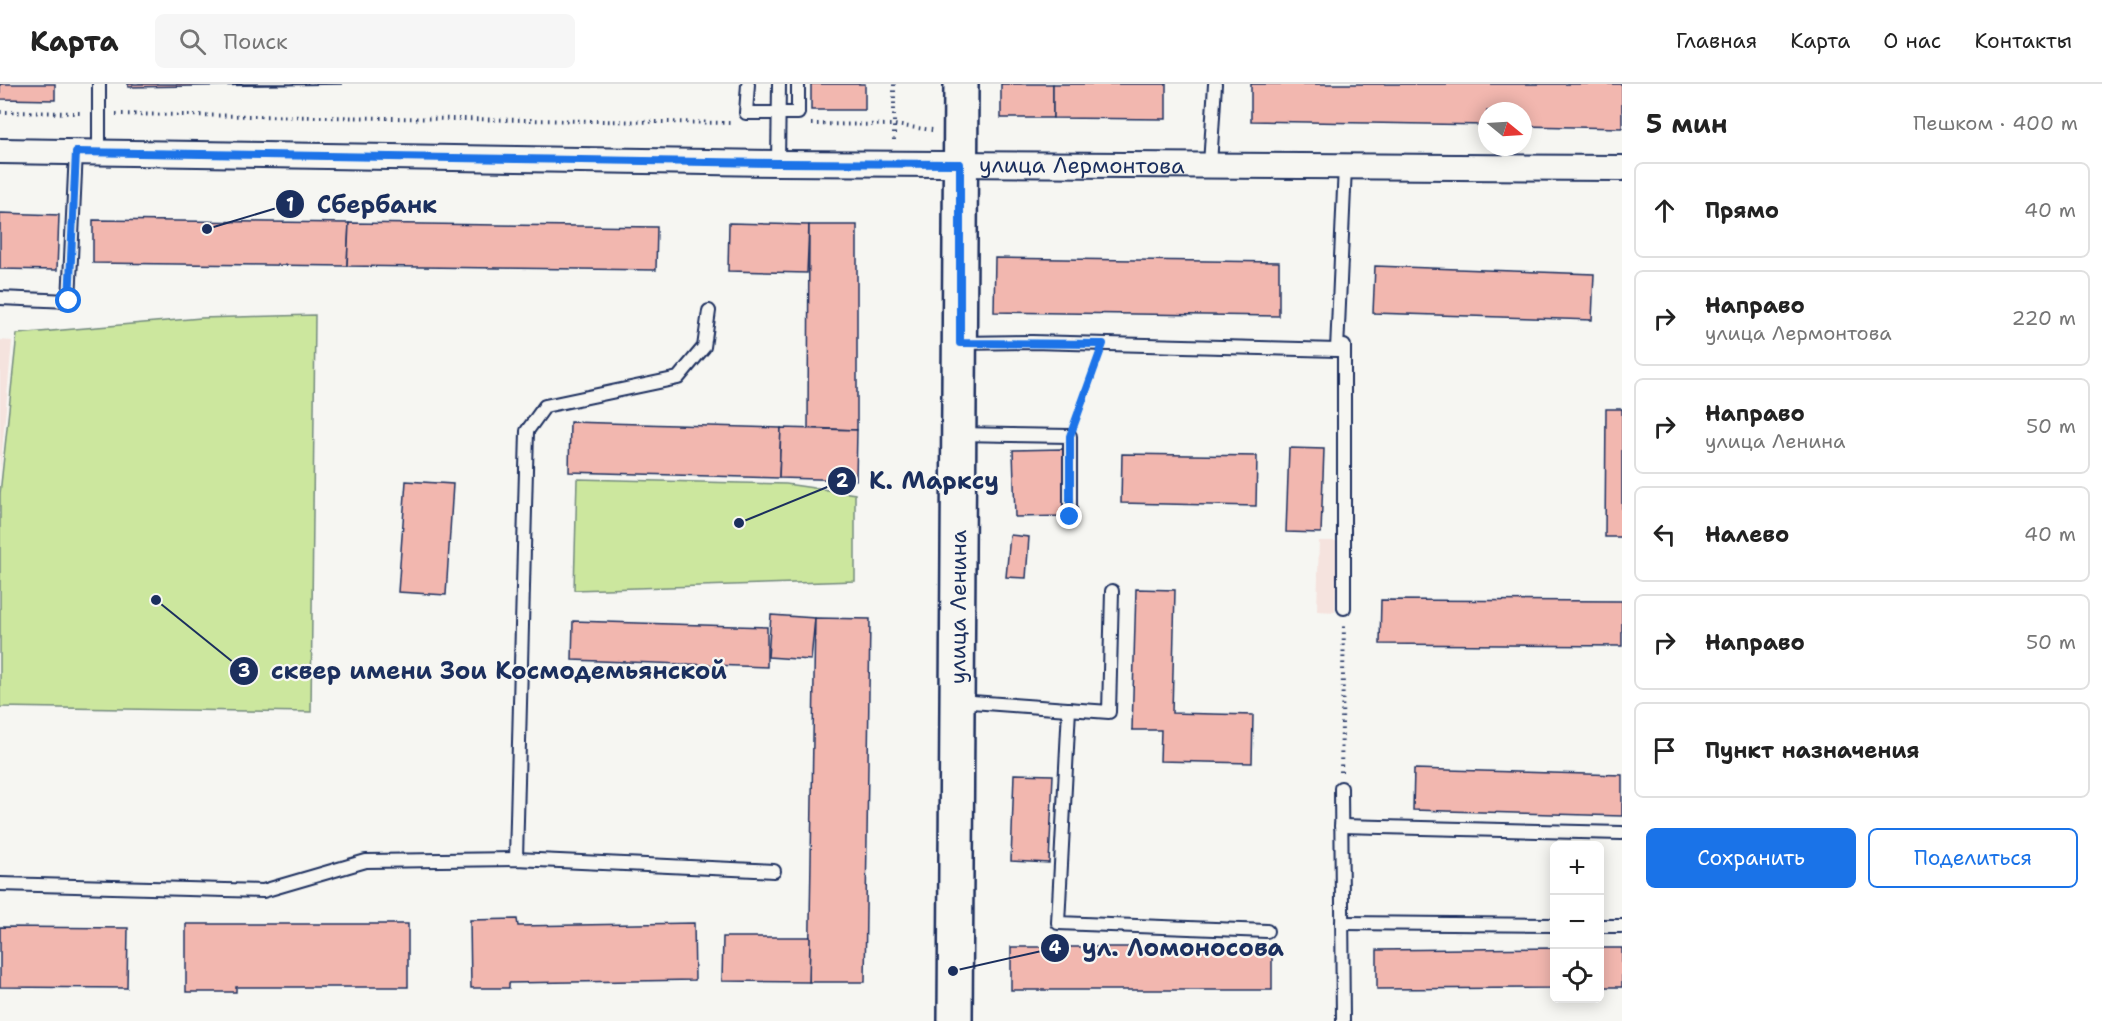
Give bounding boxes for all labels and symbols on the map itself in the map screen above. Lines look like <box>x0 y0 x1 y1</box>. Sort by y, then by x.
north arrow <box>1478 102 1532 156</box>
street label: улица Лермонтова <box>979 150 1185 180</box>
callout: Сбербанк <box>275 183 449 225</box>
text: Сбербанк <box>317 189 437 221</box>
text: 1 <box>286 193 294 217</box>
route start <box>55 287 81 313</box>
callout: К. Марксу <box>827 460 1011 502</box>
text: К. Марксу <box>869 465 999 497</box>
text: 2 <box>836 469 849 493</box>
route end <box>1056 503 1082 529</box>
street label: улица Ленина <box>943 529 973 684</box>
callout: сквер имени Зои Космодемьянской <box>229 650 739 692</box>
text: сквер имени Зои Космодемьянской <box>271 655 727 687</box>
text: 3 <box>238 659 250 683</box>
callout: ул. Ломоносова <box>1040 927 1296 969</box>
text: ул. Ломоносова <box>1082 932 1285 964</box>
text: 4 <box>1049 936 1062 960</box>

